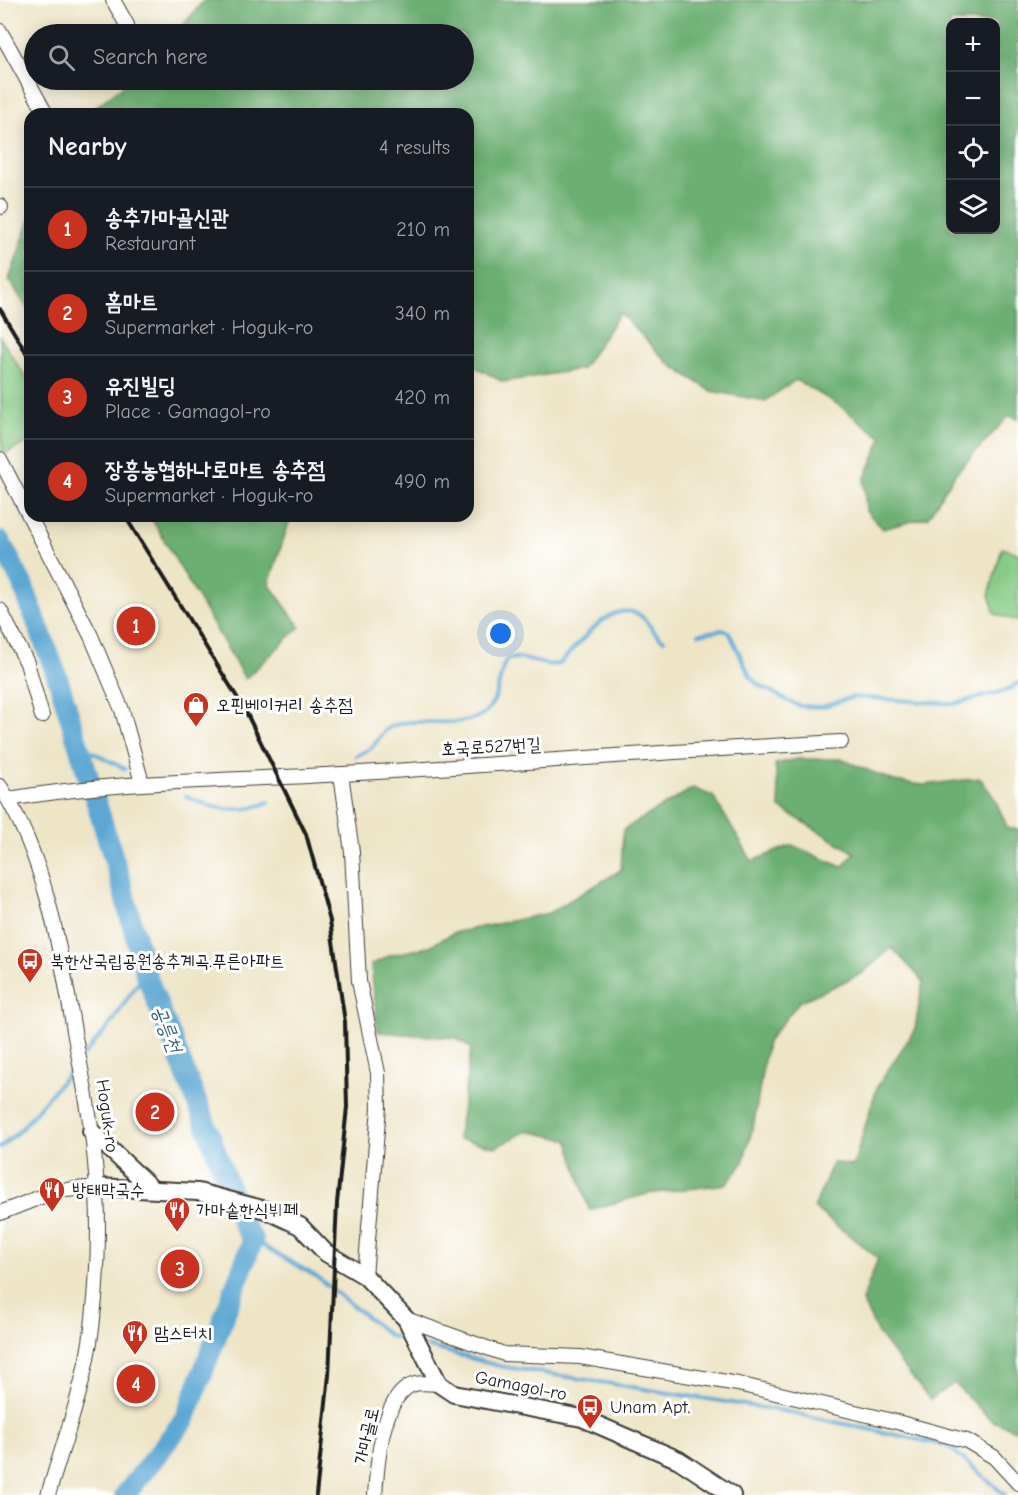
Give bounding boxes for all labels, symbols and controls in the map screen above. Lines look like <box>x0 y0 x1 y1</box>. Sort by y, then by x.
map controls <box>946 18 1000 234</box>
button: + <box>946 18 1000 72</box>
search box <box>24 24 474 90</box>
icon: search <box>45 41 78 74</box>
text: Search here <box>93 44 208 70</box>
button: − <box>946 72 1000 126</box>
button: locate <box>946 126 1000 180</box>
text: Nearby <box>48 132 127 162</box>
text: 4 results <box>379 136 450 159</box>
button: layers <box>946 180 1000 234</box>
text: 송추가마골신관 <box>105 205 229 231</box>
text: 1 <box>64 218 71 241</box>
text: 210 m <box>396 218 450 241</box>
text: Restaurant <box>105 232 195 255</box>
text: 홈마트 <box>105 289 158 315</box>
text: 2 <box>63 302 72 325</box>
text: 340 m <box>395 302 450 325</box>
text: Supermarket · Hoguk-ro <box>105 316 313 339</box>
text: 유진빌딩 <box>105 373 176 399</box>
text: 3 <box>63 386 72 409</box>
text: 420 m <box>394 386 450 409</box>
text: Place · Gamagol-ro <box>105 400 271 423</box>
text: 장흥농협하나로마트 송추점 <box>105 457 325 483</box>
text: 4 <box>63 470 72 493</box>
text: 490 m <box>394 470 450 493</box>
text: Supermarket · Hoguk-ro <box>105 484 313 507</box>
pin: 1 <box>116 604 156 648</box>
your location <box>486 619 515 648</box>
shop icon: 오핀베이커리 송추점 <box>181 690 211 728</box>
place label: 오핀베이커리 송추점 <box>216 695 353 716</box>
street label: 호국로527번길 <box>440 734 542 760</box>
bus stop icon: 북한산국립공원송추계곡.푸른아파트 <box>15 946 45 984</box>
place label: 북한산국립공원송추계곡.푸른아파트 <box>50 951 285 972</box>
water label: 공릉천 <box>148 1002 187 1057</box>
street label: Hoguk-ro <box>91 1078 123 1154</box>
pin: 2 <box>136 1090 174 1134</box>
restaurant icon: 방태막국수 <box>37 1175 67 1213</box>
place label: 방태막국수 <box>72 1180 144 1201</box>
restaurant icon: 가마솥한식뷔페 <box>162 1195 192 1233</box>
place label: 가마솥한식뷔페 <box>196 1200 298 1221</box>
pin: 3 <box>160 1246 200 1292</box>
restaurant icon: 맘스터치 <box>120 1318 150 1356</box>
place label: 맘스터치 <box>154 1323 212 1344</box>
pin: 4 <box>116 1362 156 1406</box>
street label: Gamagol-ro <box>473 1367 569 1405</box>
bus stop icon: Unam Apt. <box>575 1392 605 1430</box>
place label: Unam Apt. <box>610 1397 691 1418</box>
street label: 가마골로 <box>350 1405 384 1467</box>

